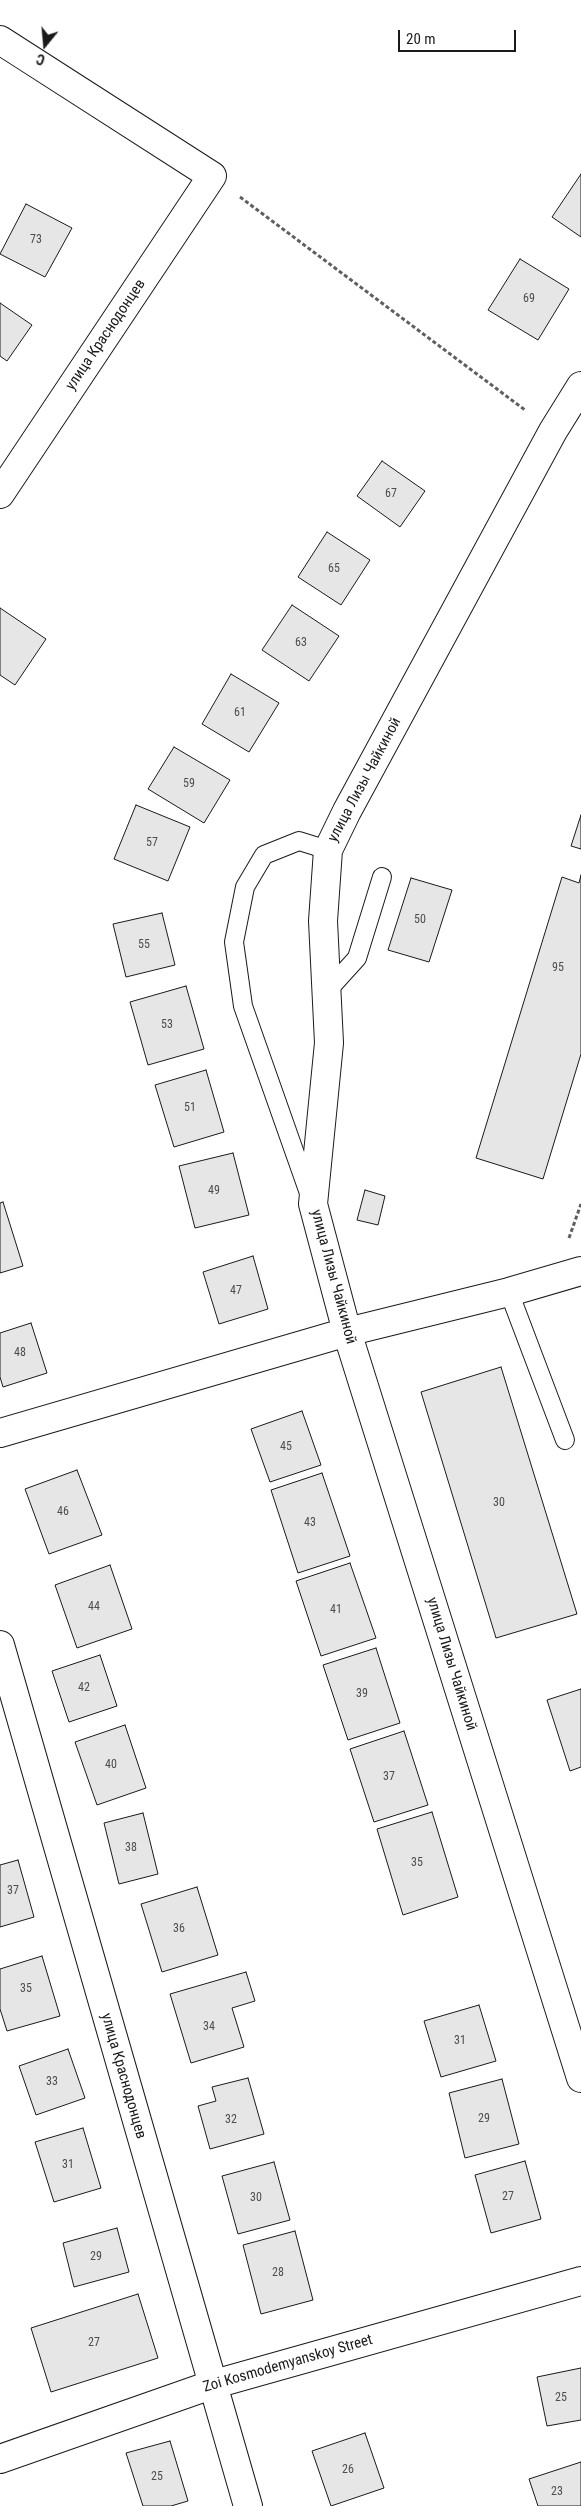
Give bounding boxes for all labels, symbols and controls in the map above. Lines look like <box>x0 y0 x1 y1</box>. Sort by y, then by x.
north arrow <box>20 20 70 70</box>
scale bar <box>401 20 518 52</box>
text: 20 m <box>406 30 436 48</box>
text: С <box>34 51 47 68</box>
house number: 73 <box>30 233 42 247</box>
street label: улица Краснодонцев <box>62 276 150 394</box>
house number: 69 <box>523 292 535 306</box>
house number: 67 <box>385 487 397 501</box>
house number: 65 <box>328 562 340 576</box>
house number: 63 <box>295 636 307 650</box>
house number: 61 <box>234 706 246 720</box>
street label: улица Лизы Чайкиной <box>325 715 405 845</box>
house number: 59 <box>183 777 195 791</box>
house number: 57 <box>146 836 158 850</box>
house number: 50 <box>414 913 426 927</box>
house number: 55 <box>138 938 150 952</box>
house number: 95 <box>552 961 564 975</box>
house number: 53 <box>161 1018 173 1032</box>
house number: 51 <box>184 1101 196 1115</box>
house number: 49 <box>208 1184 220 1198</box>
street label: улица Лизы Чайкиной <box>306 1208 360 1346</box>
house number: 47 <box>230 1284 242 1298</box>
house number: 48 <box>14 1346 26 1360</box>
house number: 45 <box>280 1440 292 1454</box>
house number: 30 <box>493 1496 505 1510</box>
house number: 46 <box>57 1505 69 1519</box>
house number: 43 <box>304 1516 316 1530</box>
street label: улица Лизы Чайкиной <box>422 1595 480 1733</box>
house number: 44 <box>88 1600 100 1614</box>
house number: 41 <box>330 1603 342 1617</box>
house number: 42 <box>78 1681 90 1695</box>
house number: 39 <box>356 1687 368 1701</box>
house number: 40 <box>105 1758 117 1772</box>
house number: 37 <box>383 1770 395 1784</box>
house number: 38 <box>125 1841 137 1855</box>
house number: 35 <box>411 1856 423 1870</box>
house number: 37 <box>7 1884 19 1898</box>
house number: 36 <box>173 1922 185 1936</box>
house number: 35 <box>20 1982 32 1996</box>
street label: улица Краснодонцев <box>96 2011 150 2141</box>
house number: 34 <box>203 2020 215 2034</box>
house number: 31 <box>454 2034 466 2048</box>
house number: 33 <box>46 2075 58 2089</box>
house number: 29 <box>478 2112 490 2126</box>
house number: 32 <box>225 2113 237 2127</box>
house number: 31 <box>62 2158 74 2172</box>
house number: 27 <box>502 2190 514 2204</box>
house number: 30 <box>250 2191 262 2205</box>
house number: 29 <box>90 2250 102 2264</box>
house number: 28 <box>272 2266 284 2280</box>
street label: Zoi Kosmodemyanskoy Street <box>201 2331 375 2397</box>
house number: 27 <box>88 2336 100 2350</box>
house number: 25 <box>555 2391 567 2405</box>
house number: 26 <box>342 2463 354 2477</box>
house number: 25 <box>151 2470 163 2484</box>
house number: 23 <box>551 2485 563 2499</box>

